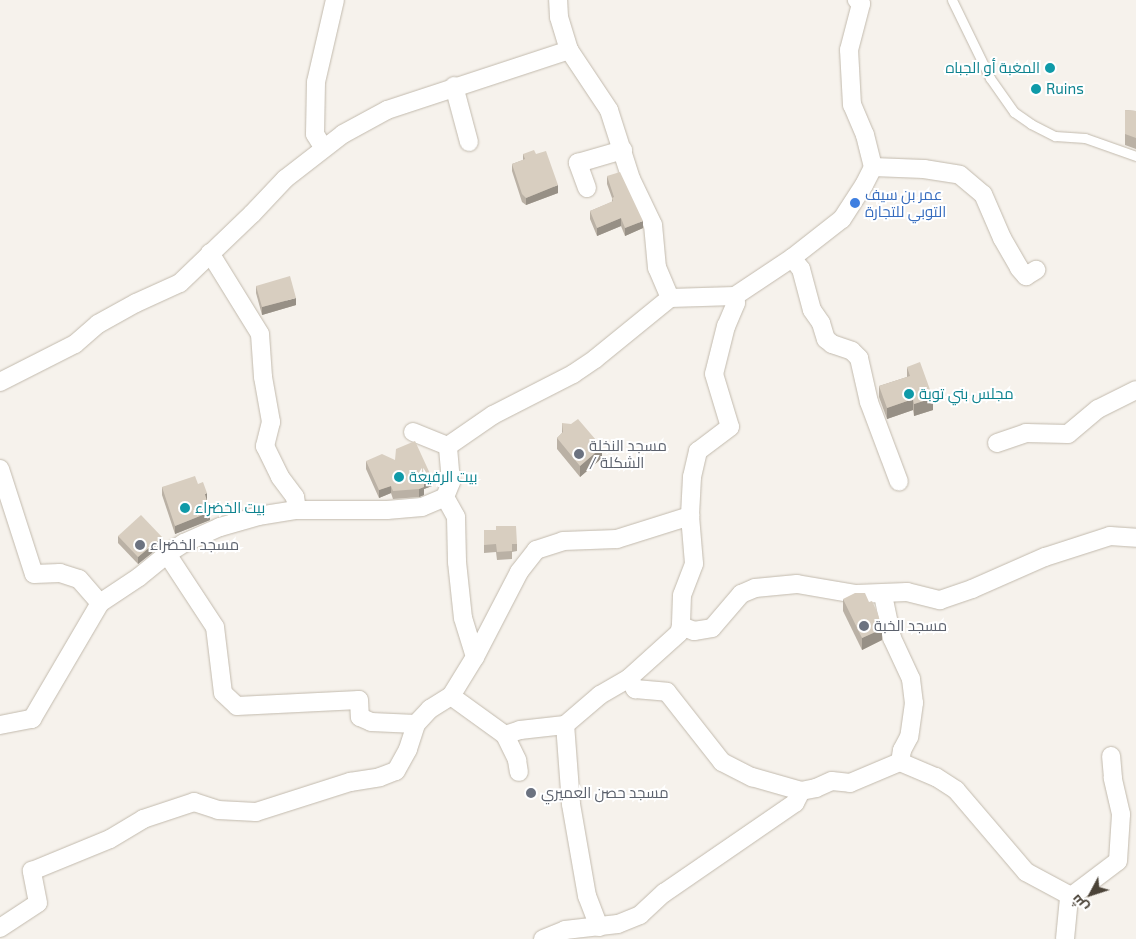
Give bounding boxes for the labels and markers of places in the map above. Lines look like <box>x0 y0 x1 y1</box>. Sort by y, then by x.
place label: المغبة أو الجباه <box>945 59 1040 77</box>
marker: المغبة أو الجباه <box>1044 62 1056 74</box>
place label: Ruins <box>1046 80 1084 98</box>
marker: Ruins <box>1030 83 1042 95</box>
place label: عمر بن سيف التوبي للتجارة <box>865 185 946 220</box>
marker: عمر بن سيف التوبي للتجارة <box>849 197 861 209</box>
place label: مجلس بني توبة <box>919 385 1014 403</box>
marker: مجلس بني توبة <box>903 388 915 400</box>
place label: مسجد النخلة / الشكلة <box>589 436 667 471</box>
marker: مسجد النخلة / الشكلة <box>573 448 585 460</box>
place label: بيت الرفيعة <box>409 468 477 486</box>
marker: بيت الرفيعة <box>393 471 405 483</box>
place label: بيت الخضراء <box>195 499 265 517</box>
marker: بيت الخضراء <box>179 502 191 514</box>
place label: مسجد الخضراء <box>150 536 239 554</box>
marker: مسجد الخضراء <box>134 539 146 551</box>
place label: مسجد الخبة <box>874 617 947 635</box>
marker: مسجد الخبة <box>858 620 870 632</box>
place label: مسجد حصن العميري <box>541 784 669 802</box>
marker: مسجد حصن العميري <box>525 787 537 799</box>

